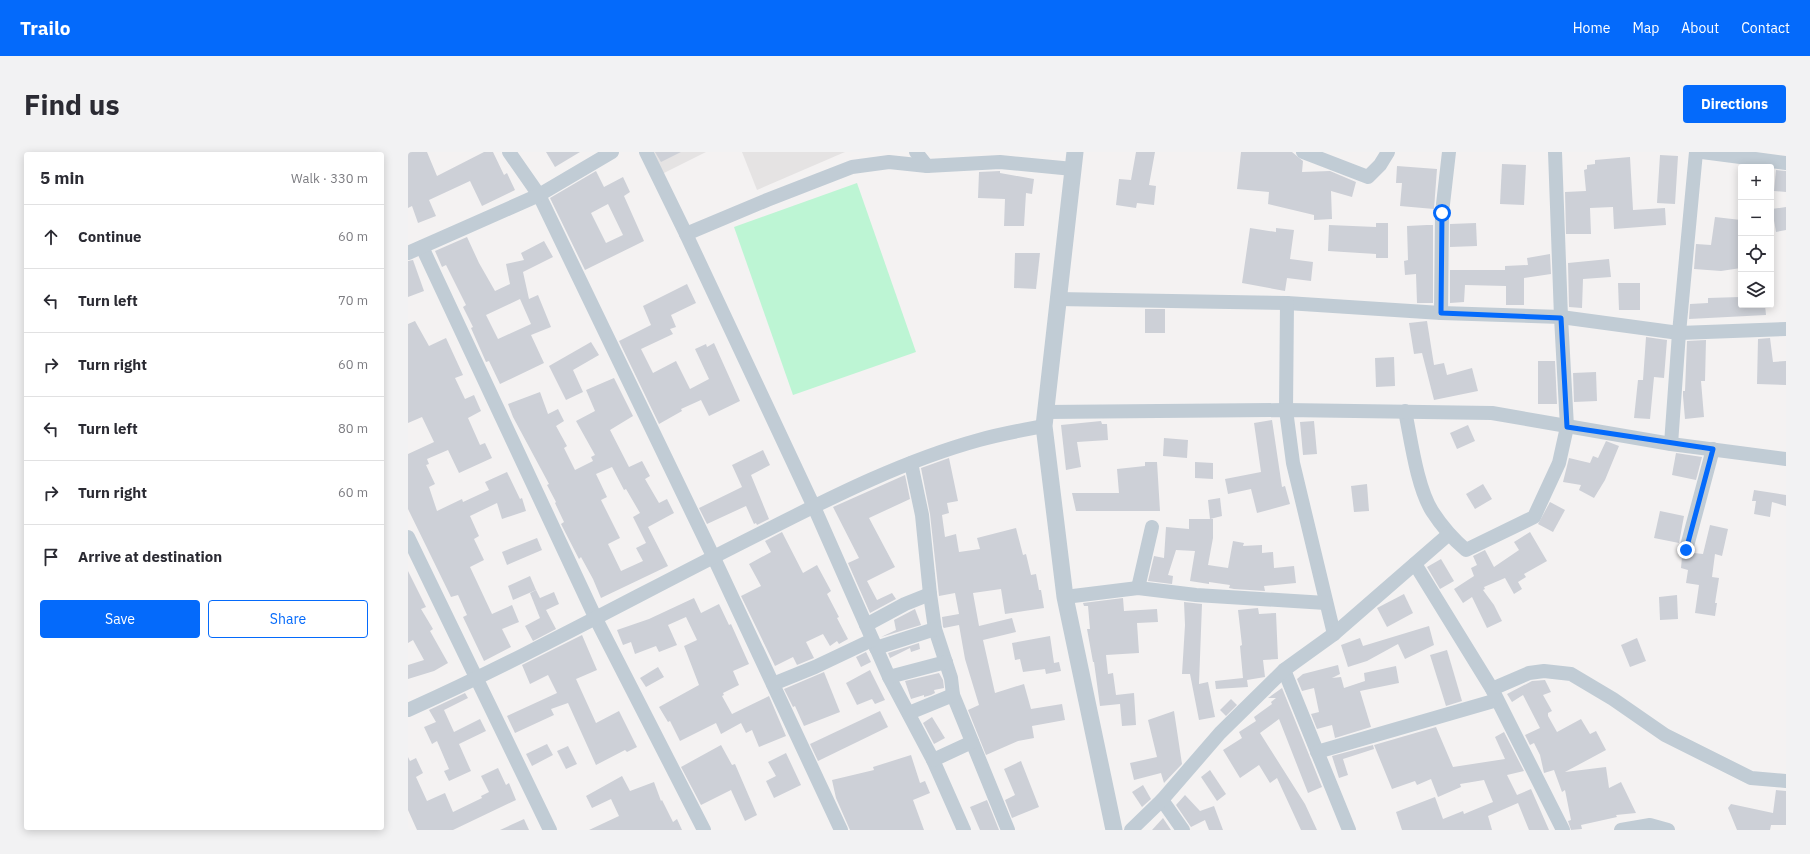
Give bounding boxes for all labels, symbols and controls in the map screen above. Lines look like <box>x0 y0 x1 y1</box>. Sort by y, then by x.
text: Trailo <box>20 16 70 40</box>
text: Home <box>1573 19 1610 37</box>
text: Map <box>1632 19 1659 37</box>
text: About <box>1681 19 1719 37</box>
text: Contact <box>1741 19 1790 37</box>
button: Directions <box>1683 85 1786 123</box>
text: Find us <box>24 86 120 123</box>
map controls <box>1738 164 1774 308</box>
button: + <box>1738 164 1774 200</box>
text: 5 min <box>40 167 84 189</box>
text: Walk · 330 m <box>291 170 368 187</box>
button: − <box>1738 200 1774 236</box>
route start <box>1433 204 1451 222</box>
icon: ahead <box>40 226 62 248</box>
text: Continue <box>78 227 142 246</box>
text: 60 m <box>338 228 368 245</box>
button: locate <box>1738 236 1774 272</box>
button: layers <box>1738 272 1774 308</box>
icon: left <box>40 290 62 312</box>
text: Turn left <box>78 291 138 310</box>
text: 70 m <box>338 292 368 309</box>
icon: right <box>40 354 62 376</box>
text: Turn right <box>78 355 147 374</box>
text: 60 m <box>338 356 368 373</box>
icon: left <box>40 418 62 440</box>
text: Turn left <box>78 419 138 438</box>
text: 80 m <box>338 420 368 437</box>
icon: right <box>40 482 62 504</box>
text: Turn right <box>78 483 147 502</box>
text: 60 m <box>338 484 368 501</box>
route end <box>1677 541 1695 559</box>
icon: arrive <box>40 546 62 568</box>
text: Arrive at destination <box>78 547 222 566</box>
button: Save <box>40 600 200 638</box>
button: Share <box>208 600 368 638</box>

